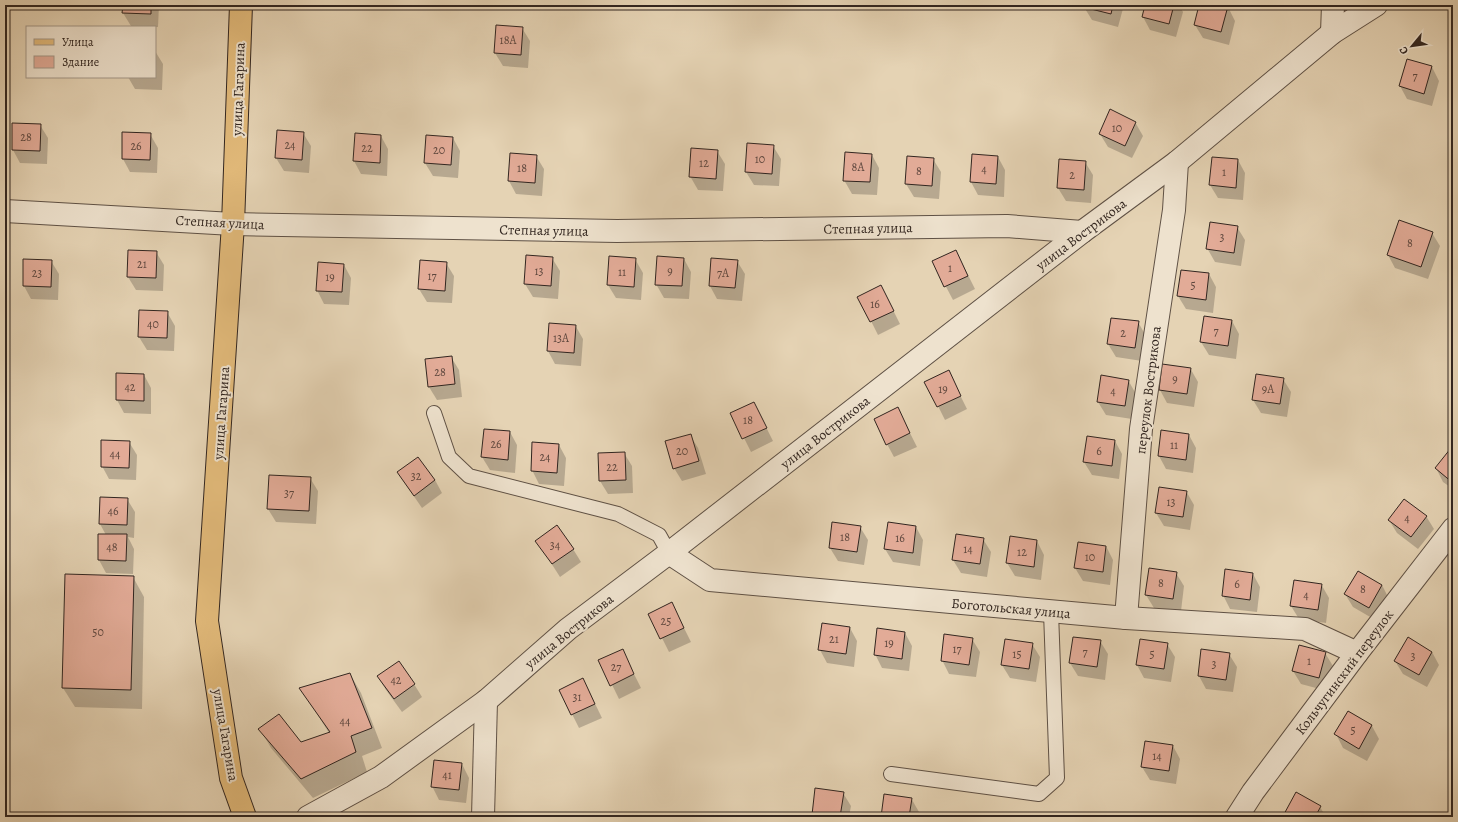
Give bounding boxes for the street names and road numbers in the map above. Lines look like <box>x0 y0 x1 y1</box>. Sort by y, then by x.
street label: улица Гагарина <box>227 41 250 137</box>
street label: улица Вострикова <box>1031 194 1131 275</box>
street label: Степная улица <box>175 211 266 234</box>
street label: Степная улица <box>823 218 913 239</box>
street label: Степная улица <box>499 220 589 241</box>
street label: переулок Вострикова <box>1131 324 1166 455</box>
street label: улица Гагарина <box>209 365 234 461</box>
street label: улица Вострикова <box>776 391 874 474</box>
street label: улица Вострикова <box>520 589 618 674</box>
street label: Боготольская улица <box>951 594 1072 623</box>
street label: Кольчугинский переулок <box>1291 606 1398 739</box>
street label: улица Гагарина <box>208 686 243 783</box>

